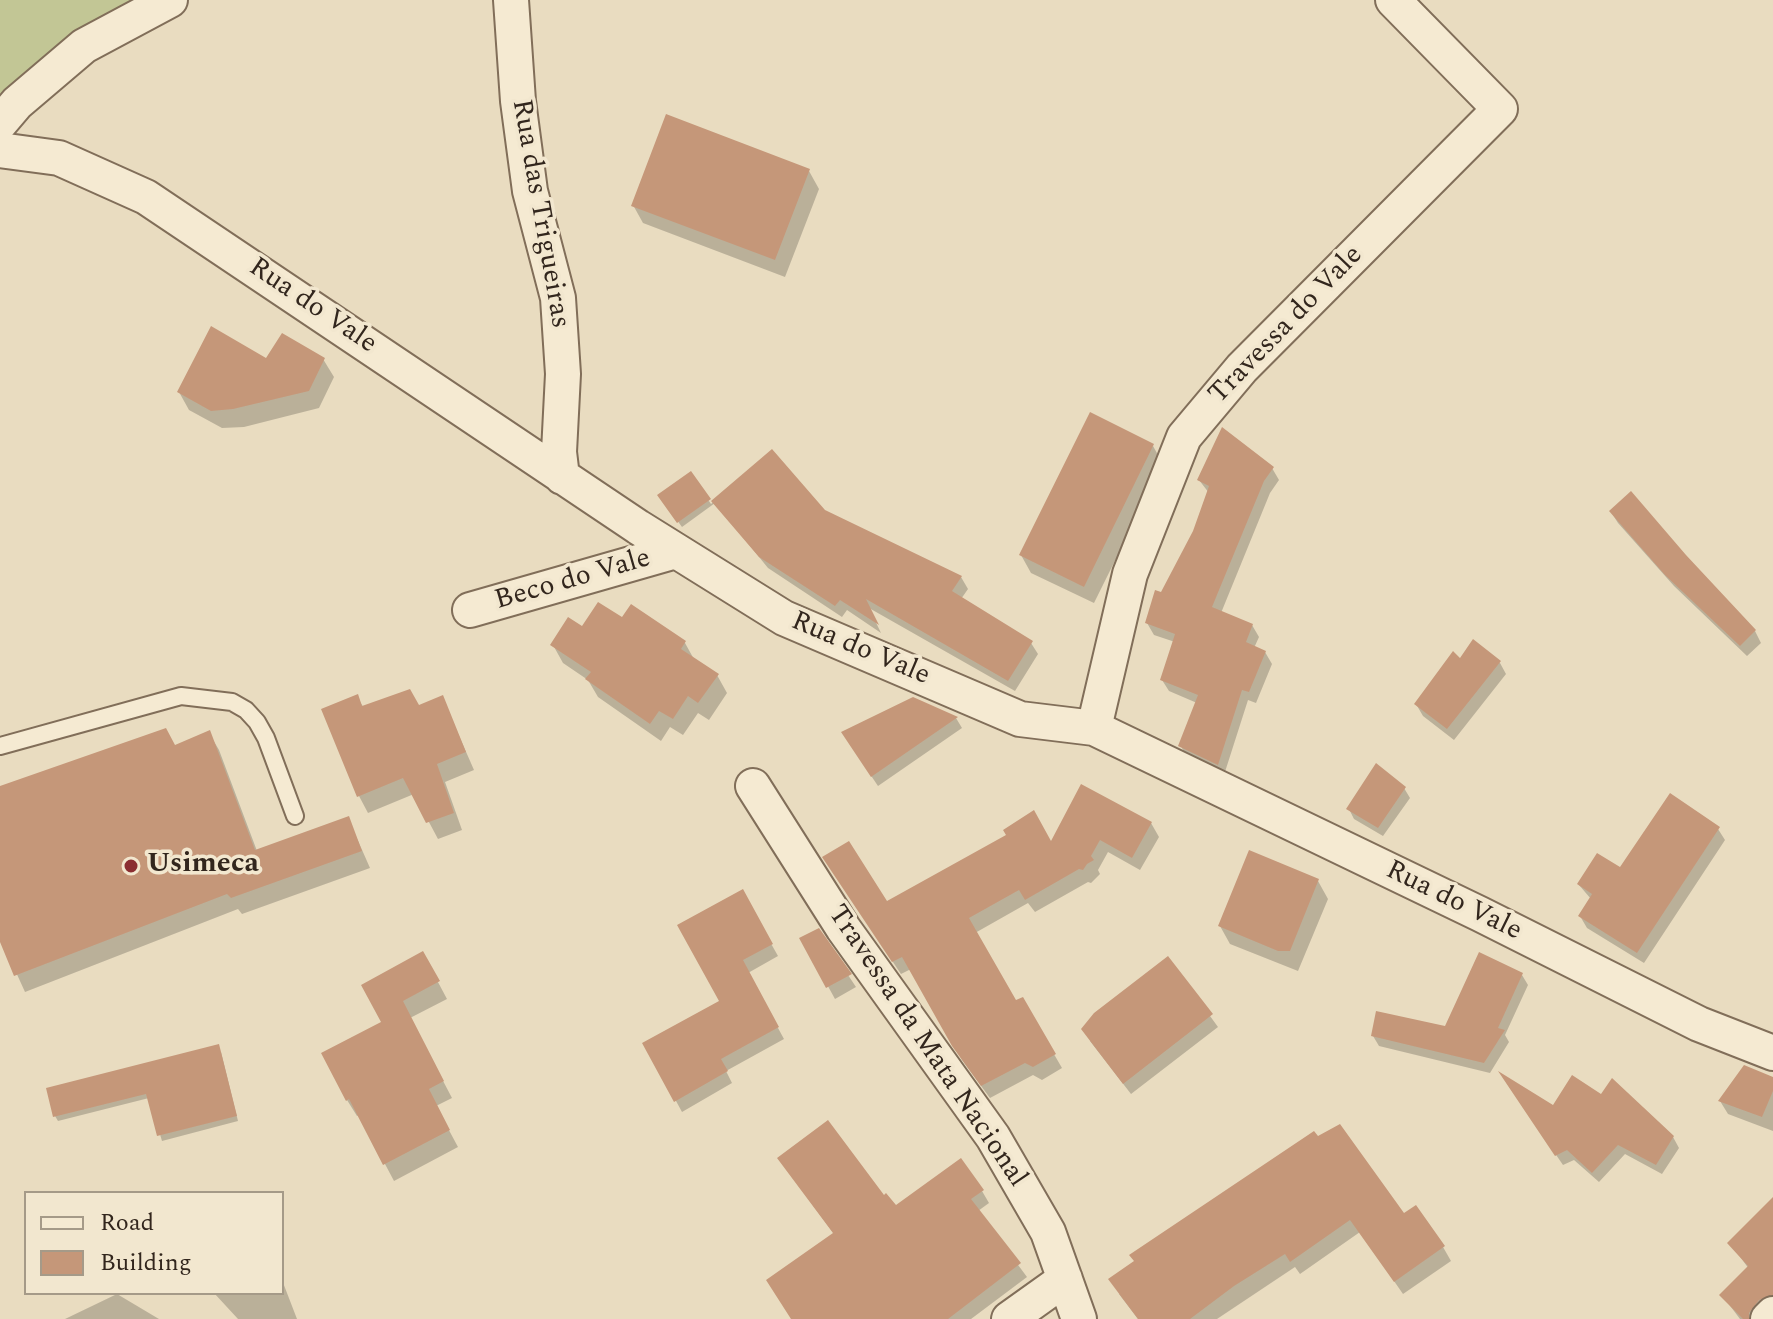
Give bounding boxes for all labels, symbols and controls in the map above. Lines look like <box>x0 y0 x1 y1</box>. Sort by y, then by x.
street label: Rua das Trigueiras <box>502 97 576 331</box>
street label: Travessa do Vale <box>1203 240 1371 412</box>
street label: Rua do Vale <box>242 252 382 362</box>
street label: Beco do Vale <box>491 543 655 619</box>
street label: Rua do Vale <box>786 606 934 694</box>
place label: Usimeca <box>147 849 259 883</box>
street label: Rua do Vale <box>1379 855 1527 949</box>
marker: Usimeca <box>122 857 140 875</box>
street label: Travessa da Mata Nacional <box>819 899 1033 1195</box>
legend <box>24 1191 284 1295</box>
text: Road <box>100 1205 154 1241</box>
text: Building <box>100 1245 192 1281</box>

